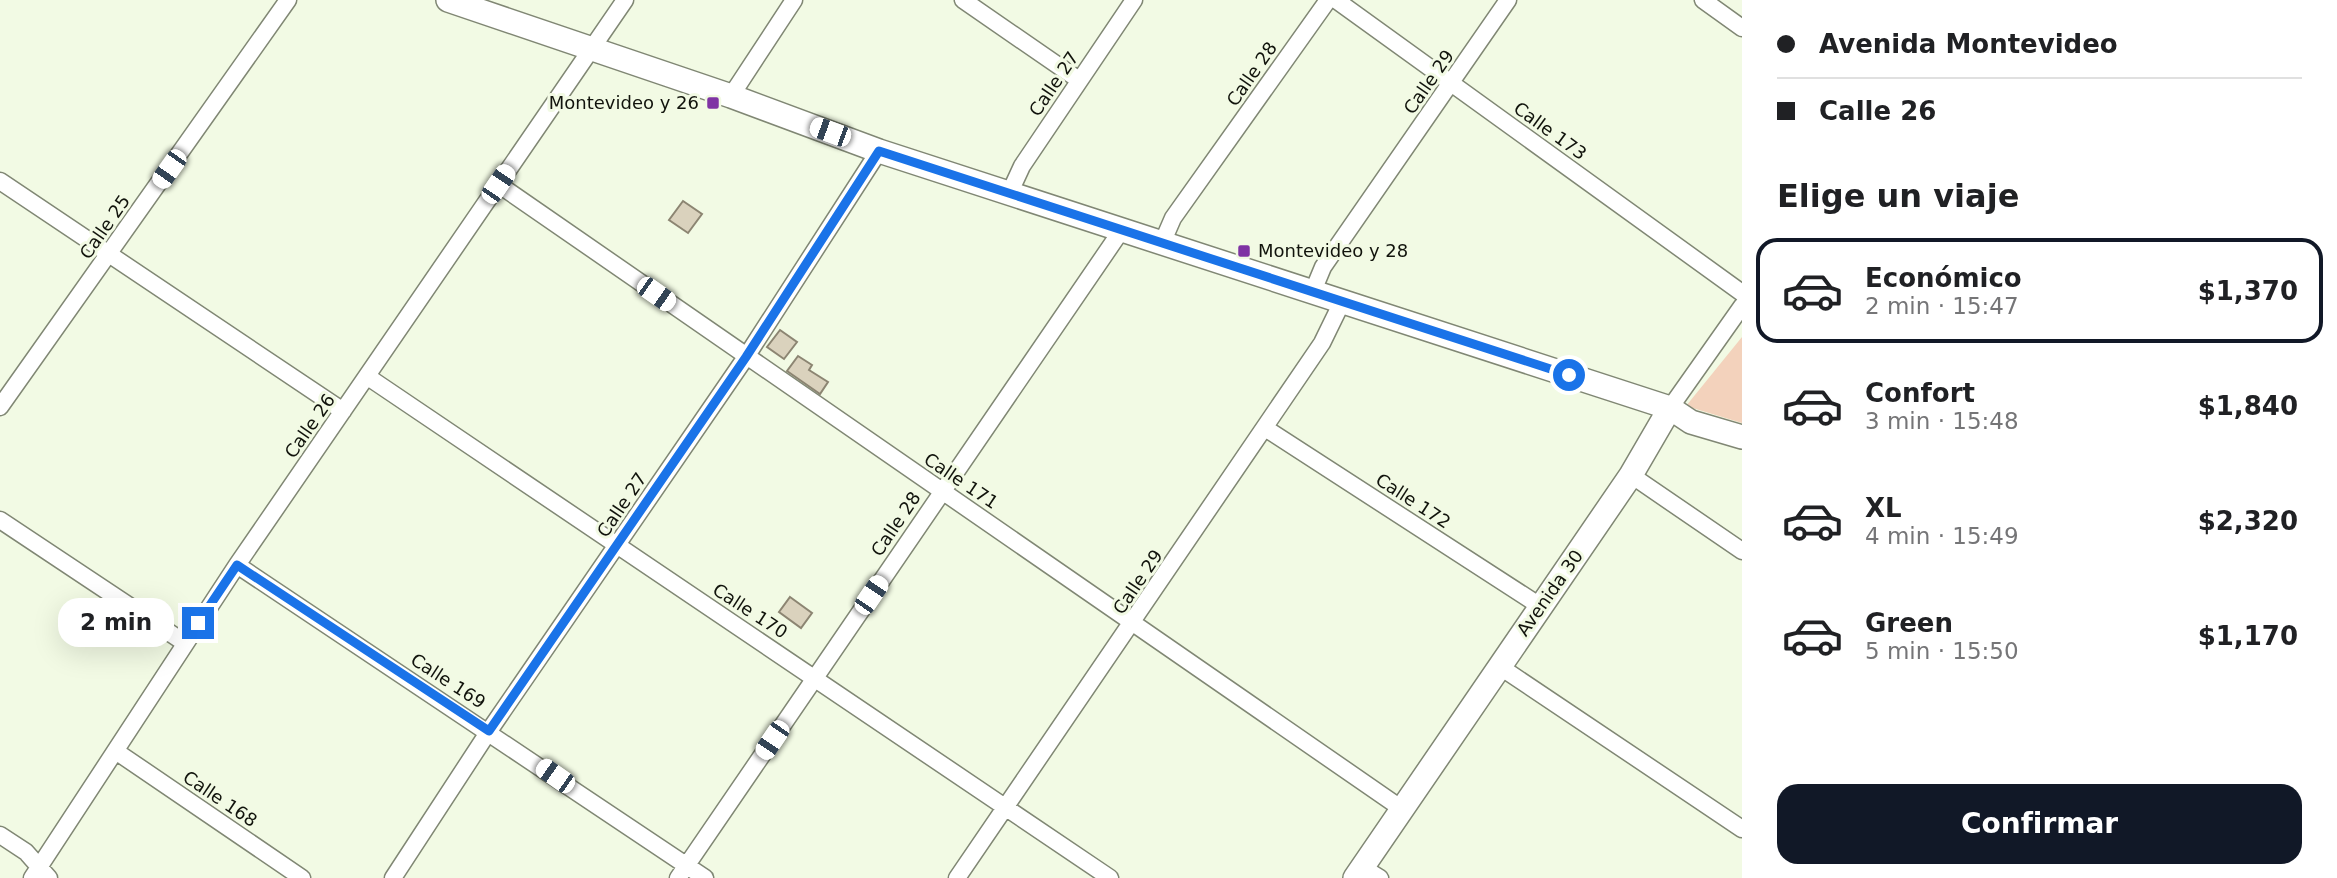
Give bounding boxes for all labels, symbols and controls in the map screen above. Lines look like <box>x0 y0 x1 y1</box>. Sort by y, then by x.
text: Avenida Montevideo <box>1819 29 2118 59</box>
street label: Calle 28 <box>1222 38 1281 110</box>
street label: Calle 29 <box>1399 46 1458 118</box>
street label: Calle 27 <box>1024 47 1083 120</box>
place label: Montevideo y 26 <box>549 92 699 113</box>
marker: Montevideo y 26 <box>705 95 721 111</box>
text: Calle 26 <box>1819 96 1936 126</box>
street label: Calle 173 <box>1510 97 1591 164</box>
car <box>807 115 854 149</box>
car <box>149 146 190 192</box>
car <box>478 161 519 207</box>
text: Elige un viaje <box>1777 177 2019 215</box>
street label: Calle 25 <box>75 191 134 263</box>
place label: Montevideo y 28 <box>1258 240 1408 261</box>
marker: Montevideo y 28 <box>1236 243 1252 259</box>
icon: car <box>1781 259 1844 322</box>
text: Económico <box>1865 263 2022 293</box>
car <box>633 273 680 315</box>
text: $1,370 <box>2198 276 2298 306</box>
text: 2 min · 15:47 <box>1865 293 2019 319</box>
route start <box>1553 359 1585 391</box>
icon: car <box>1781 374 1844 437</box>
text: Confort <box>1865 378 1975 408</box>
street label: Calle 26 <box>280 390 339 462</box>
text: $1,840 <box>2198 391 2298 421</box>
text: 3 min · 15:48 <box>1865 408 2019 434</box>
street label: Calle 171 <box>920 448 1002 513</box>
street label: Calle 27 <box>592 468 651 541</box>
street label: Calle 172 <box>1372 469 1455 532</box>
street label: Calle 28 <box>866 487 925 560</box>
icon: car <box>1781 489 1844 552</box>
text: XL <box>1865 493 1902 523</box>
text: $2,320 <box>2198 506 2298 536</box>
text: 4 min · 15:49 <box>1865 523 2019 549</box>
street label: Calle 29 <box>1108 545 1167 618</box>
street label: Avenida 30 <box>1512 546 1587 640</box>
car <box>851 572 892 618</box>
street label: Calle 170 <box>709 579 792 642</box>
callout: 2 min <box>58 598 174 648</box>
icon: car <box>1781 604 1844 667</box>
route end <box>182 607 214 639</box>
text: Green <box>1865 608 1953 638</box>
text: 2 min <box>80 609 152 635</box>
text: $1,170 <box>2198 621 2298 651</box>
text: 5 min · 15:50 <box>1865 638 2019 664</box>
street label: Calle 169 <box>407 649 490 712</box>
car <box>752 717 793 763</box>
car <box>532 755 579 797</box>
street label: Calle 168 <box>179 766 261 831</box>
button: Confirmar <box>1777 784 2302 864</box>

